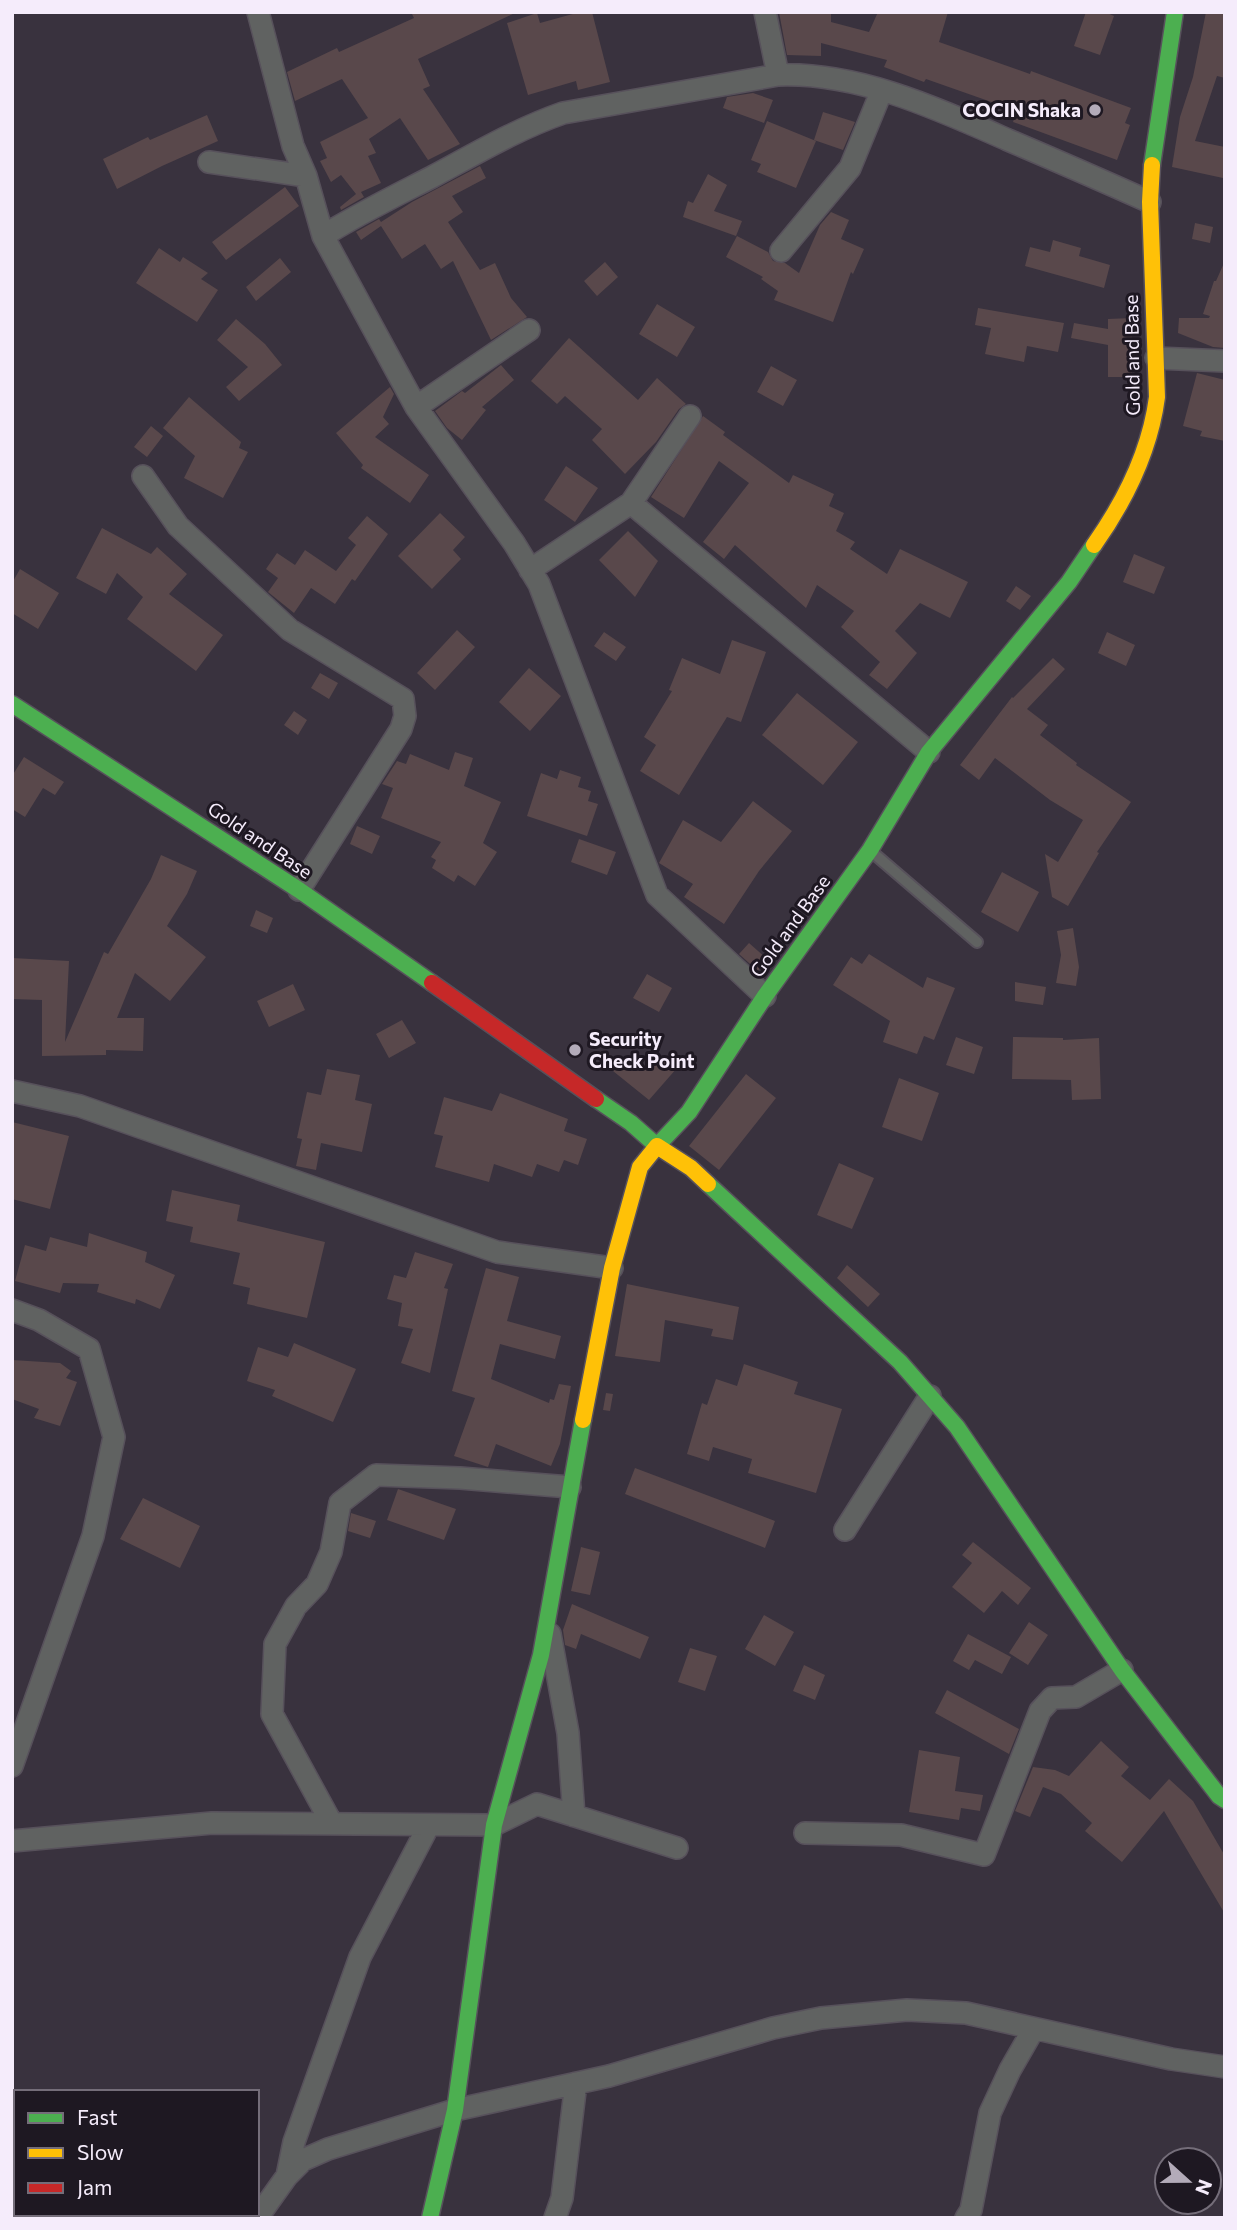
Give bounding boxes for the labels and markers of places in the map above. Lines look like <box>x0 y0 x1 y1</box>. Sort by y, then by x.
place label: COCIN Shaka <box>962 98 1081 121</box>
marker: COCIN Shaka <box>1087 102 1103 118</box>
place label: Security Check Point <box>589 1027 694 1072</box>
marker: Security Check Point <box>567 1042 583 1058</box>

